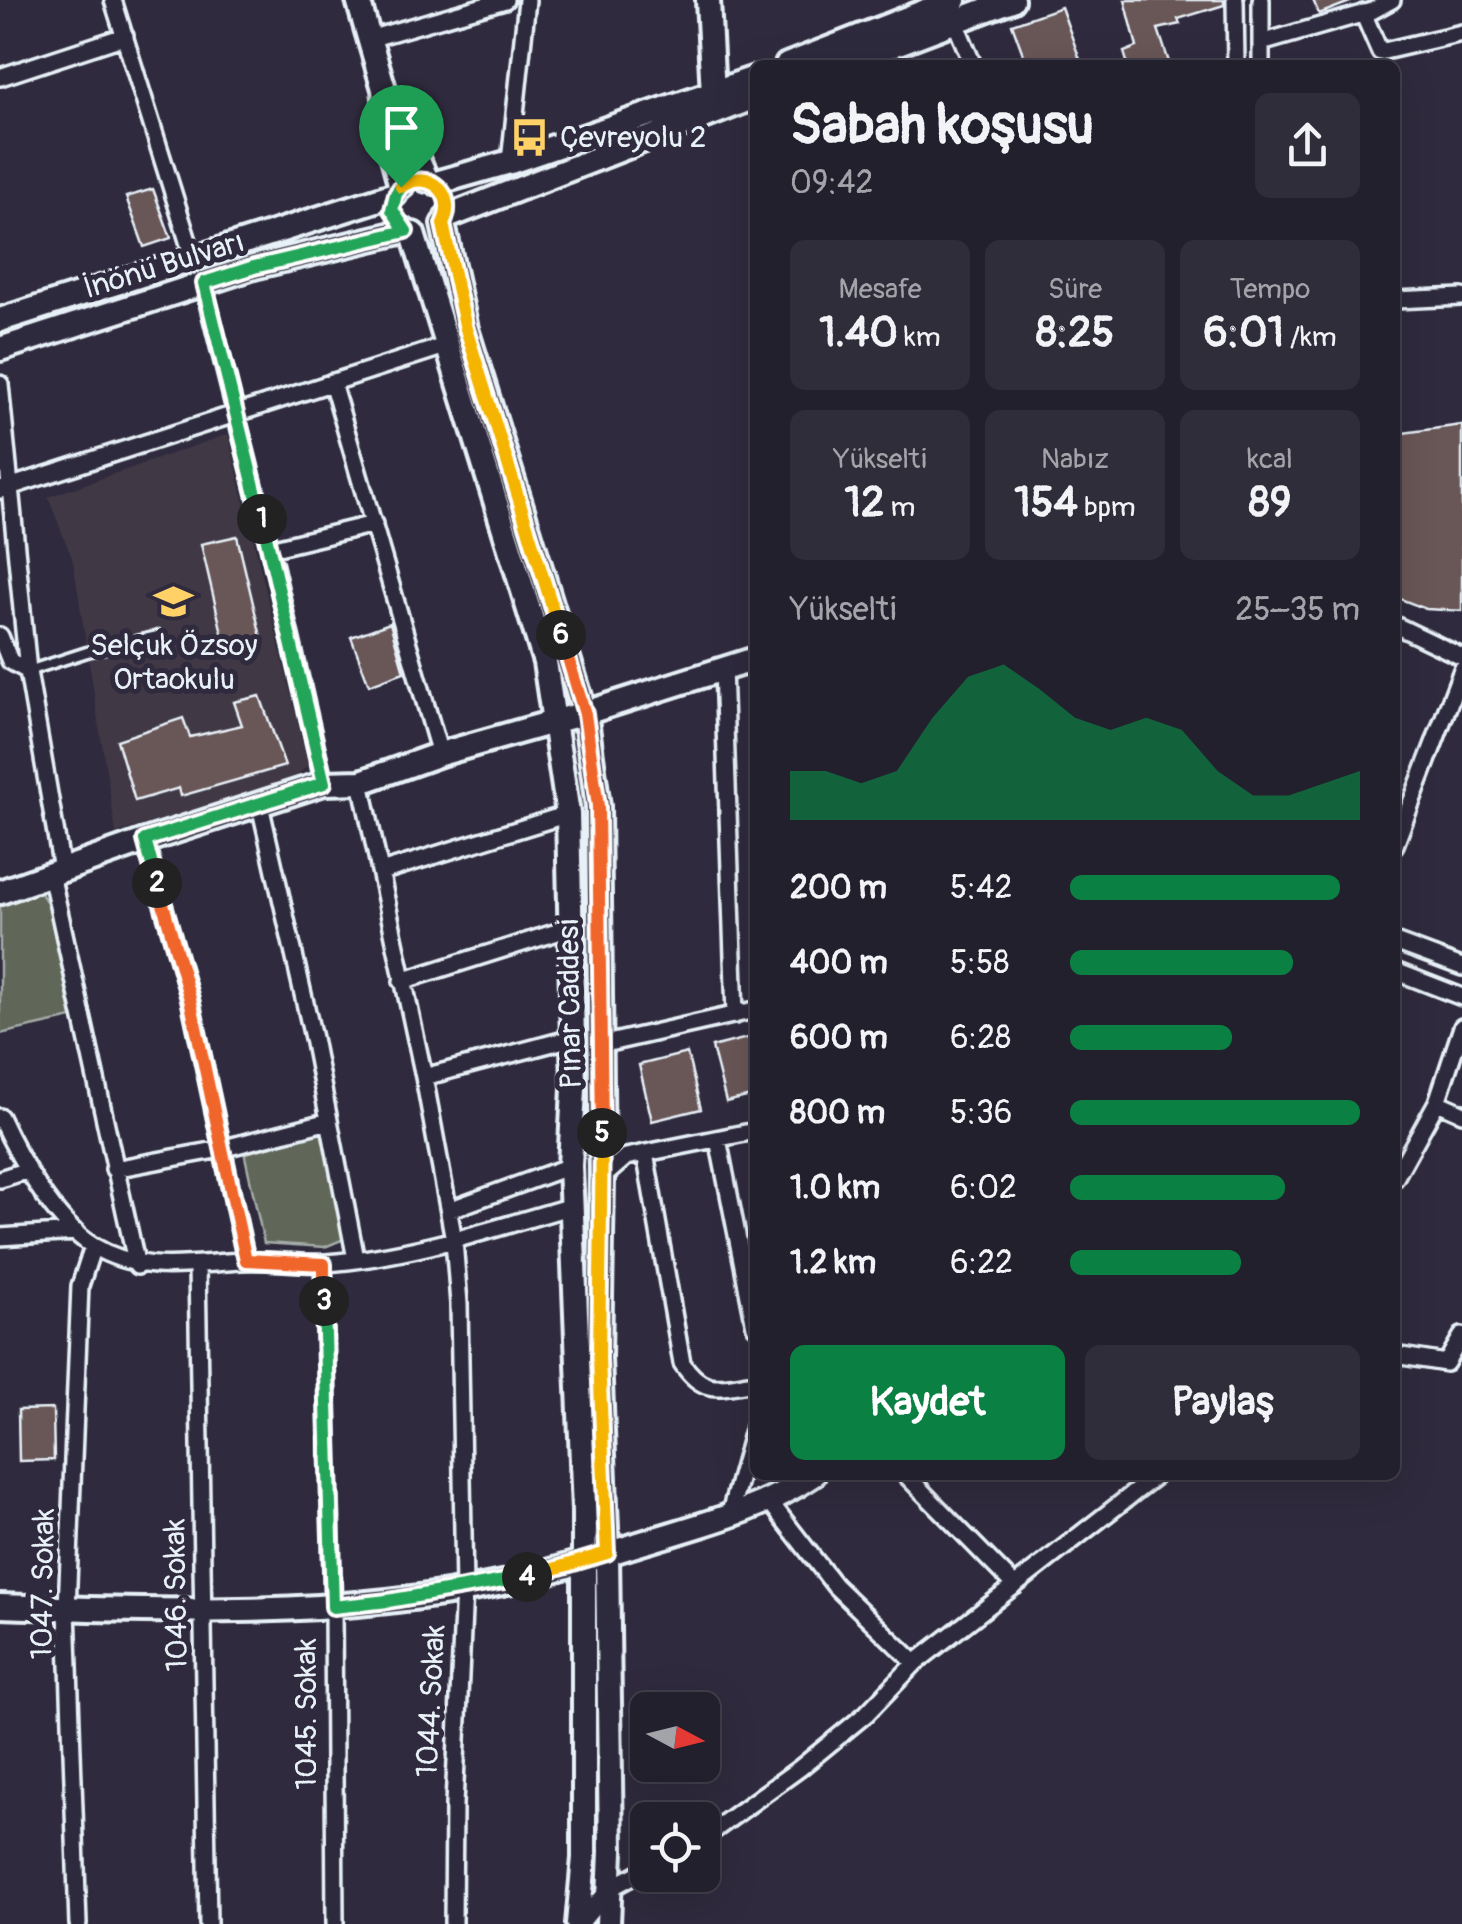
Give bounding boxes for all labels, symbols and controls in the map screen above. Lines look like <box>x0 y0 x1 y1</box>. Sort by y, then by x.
pin <box>359 85 444 188</box>
text: Sabah koşusu <box>790 91 1094 160</box>
button: share <box>1255 93 1360 198</box>
icon: arrive <box>374 100 429 155</box>
bus stop icon: Çevreyolu 2 <box>509 116 551 158</box>
place label: Çevreyolu 2 <box>560 119 706 156</box>
text: 09:42 <box>790 163 873 203</box>
street label: İnönü Bulvarı <box>79 223 249 307</box>
text: Mesafe <box>839 272 922 307</box>
text: Süre <box>1048 272 1102 307</box>
text: Tempo <box>1230 272 1310 307</box>
text: 1.40 <box>819 307 898 359</box>
text: 8:25 <box>1036 307 1114 359</box>
text: 6:01 <box>1203 307 1284 359</box>
text: km <box>898 320 941 355</box>
text: /km <box>1284 320 1337 355</box>
text: Yükselti <box>833 442 927 477</box>
text: Nabız <box>1041 442 1109 477</box>
text: kcal <box>1247 442 1293 477</box>
text: 12 <box>845 477 884 529</box>
text: 154 <box>1014 477 1078 529</box>
text: 89 <box>1249 477 1291 529</box>
text: m <box>884 490 915 525</box>
text: bpm <box>1078 490 1136 525</box>
pin: 1 <box>237 494 287 544</box>
text: 1 <box>257 501 267 536</box>
school or university icon: Selçuk Özsoy Ortaokulu <box>153 580 195 622</box>
text: Yükselti <box>790 590 896 630</box>
text: 25–35 m <box>1235 590 1360 630</box>
pin: 6 <box>536 610 586 660</box>
text: 6 <box>553 617 569 652</box>
place label: Selçuk Özsoy Ortaokulu <box>90 627 258 698</box>
pin: 2 <box>132 858 182 908</box>
text: 2 <box>149 865 165 900</box>
text: 200 m <box>790 868 887 908</box>
text: 5:42 <box>950 868 1012 908</box>
street label: Pınar Caddesi <box>550 919 590 1089</box>
text: 400 m <box>790 943 888 983</box>
text: 5:58 <box>950 943 1009 983</box>
text: 600 m <box>790 1018 888 1058</box>
text: 6:28 <box>950 1018 1011 1058</box>
text: 800 m <box>790 1093 885 1133</box>
text: 5:36 <box>950 1093 1012 1133</box>
pin: 5 <box>577 1108 627 1158</box>
text: 5 <box>594 1115 610 1150</box>
text: 1.0 km <box>790 1168 880 1208</box>
text: 6:02 <box>950 1168 1017 1208</box>
text: 1.2 km <box>790 1243 876 1283</box>
text: 6:22 <box>950 1243 1013 1283</box>
pin: 3 <box>299 1276 349 1326</box>
text: 3 <box>316 1283 332 1318</box>
button: Kaydet <box>790 1345 1065 1460</box>
button: Paylaş <box>1085 1345 1360 1460</box>
street label: 1047. Sokak <box>23 1508 63 1660</box>
street label: 1046. Sokak <box>156 1518 196 1672</box>
pin: 4 <box>502 1552 552 1602</box>
text: 4 <box>519 1559 535 1594</box>
street label: 1044. Sokak <box>409 1623 453 1778</box>
street label: 1045. Sokak <box>288 1638 325 1790</box>
north arrow <box>630 1692 720 1782</box>
map controls <box>630 1692 720 1892</box>
button: locate <box>630 1802 720 1892</box>

